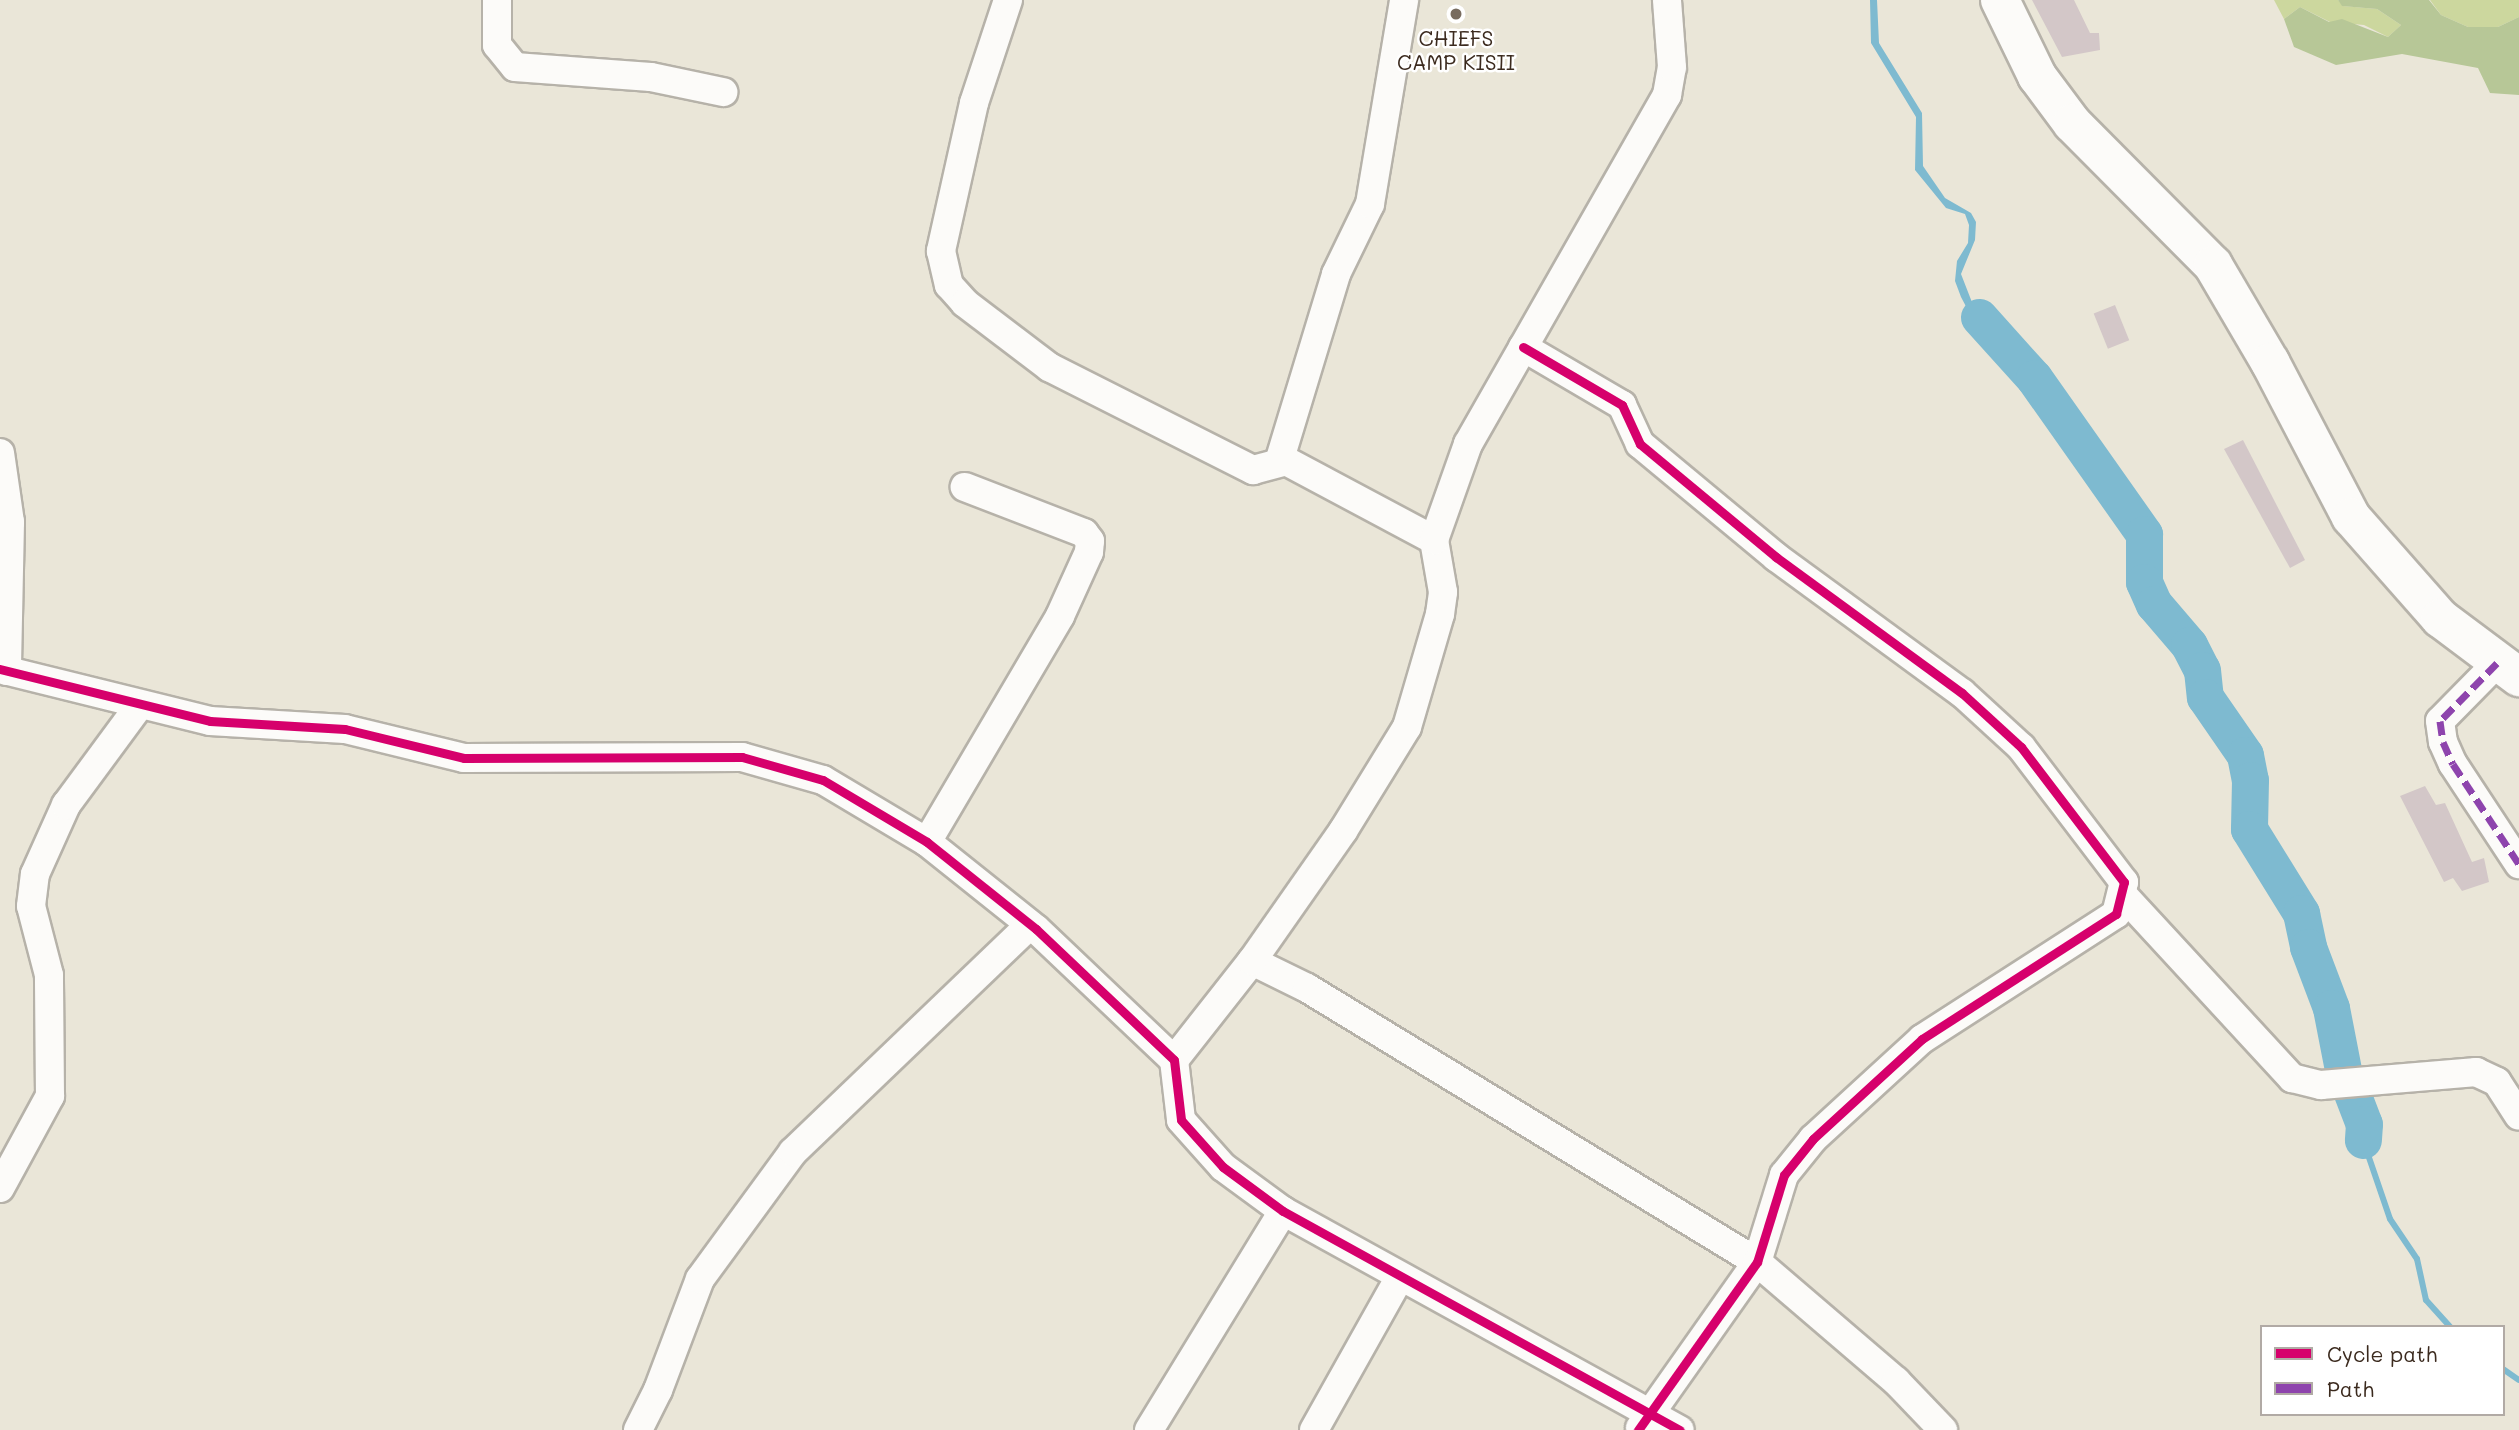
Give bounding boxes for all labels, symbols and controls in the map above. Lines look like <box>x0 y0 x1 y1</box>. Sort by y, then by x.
marker: CHIEFS CAMP KISII <box>1448 6 1464 22</box>
place label: CHIEFS CAMP KISII <box>1397 25 1515 75</box>
legend <box>2260 1325 2505 1416</box>
text: Cycle path <box>2327 1340 2437 1367</box>
text: Path <box>2327 1375 2374 1402</box>

